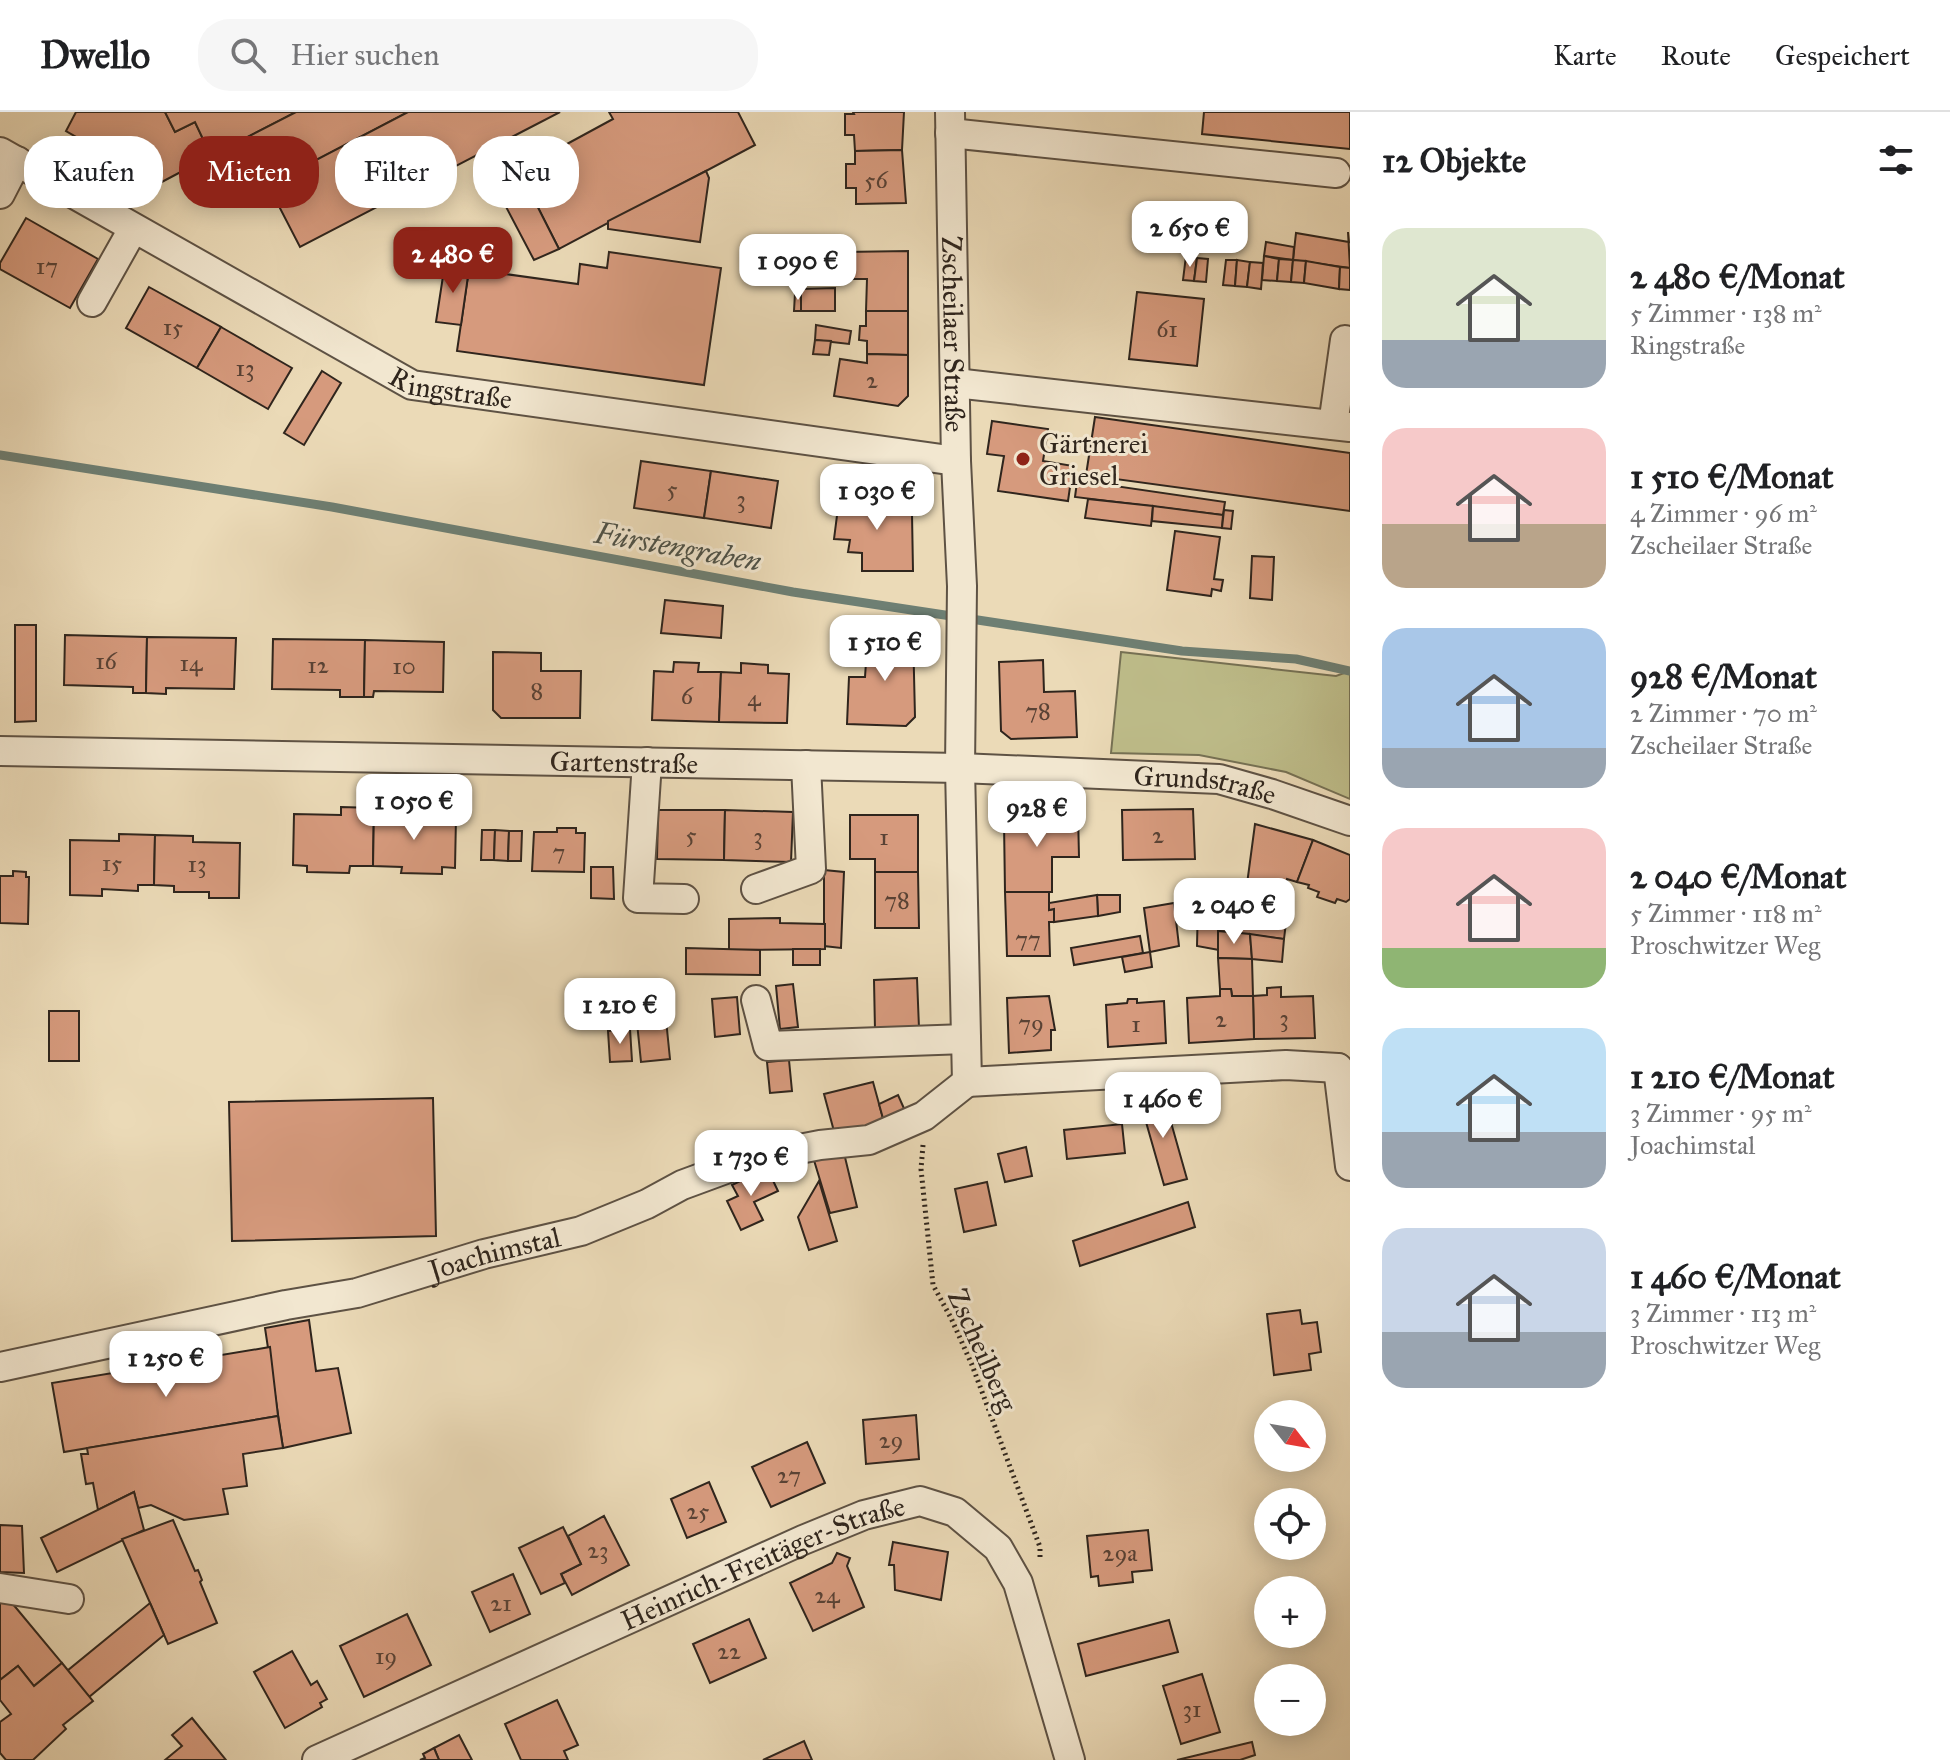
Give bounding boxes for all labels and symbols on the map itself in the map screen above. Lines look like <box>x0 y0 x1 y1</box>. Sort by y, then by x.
house number: 56 <box>864 165 888 195</box>
pin: 2 650 € <box>1116 201 1264 269</box>
pin: 2 480 € <box>379 227 527 295</box>
pin: 1 090 € <box>724 234 872 302</box>
street label: Zscheilaer Straße <box>934 235 973 433</box>
house number: 17 <box>36 251 58 281</box>
house number: 15 <box>163 312 183 342</box>
house number: 61 <box>1156 314 1178 344</box>
house number: 13 <box>235 353 255 383</box>
street label: Ringstraße <box>383 359 514 417</box>
house number: 2 <box>866 365 878 395</box>
place label: Gärtnerei Griesel <box>1039 426 1148 493</box>
marker: Gärtnerei Griesel <box>1014 450 1032 468</box>
pin: 1 030 € <box>803 464 951 532</box>
house number: 5 <box>666 474 678 504</box>
house number: 3 <box>736 484 746 514</box>
water label: Fürstengraben <box>591 514 764 579</box>
pin: 1 510 € <box>811 615 959 683</box>
house number: 16 <box>95 646 118 676</box>
house number: 14 <box>180 648 203 678</box>
house number: 12 <box>307 650 329 680</box>
house number: 10 <box>392 651 416 681</box>
house number: 8 <box>531 676 543 706</box>
house number: 6 <box>681 681 694 711</box>
house number: 4 <box>747 683 761 713</box>
house number: 78 <box>1025 696 1051 726</box>
street label: Gartenstraße <box>549 744 698 781</box>
street label: Grundstraße <box>1133 758 1280 812</box>
pin: 1 050 € <box>340 774 488 842</box>
pin: 928 € <box>981 781 1093 849</box>
house number: 5 <box>685 820 697 850</box>
house number: 2 <box>1152 820 1164 850</box>
house number: 3 <box>753 821 763 851</box>
house number: 1 <box>879 822 889 852</box>
house number: 7 <box>553 837 565 867</box>
house number: 15 <box>102 848 122 878</box>
house number: 13 <box>187 849 207 879</box>
pin: 2 040 € <box>1160 878 1308 946</box>
house number: 78 <box>884 885 910 915</box>
house number: 77 <box>1015 924 1041 954</box>
pin: 1 210 € <box>546 978 694 1046</box>
house number: 3 <box>1279 1003 1289 1033</box>
house number: 2 <box>1215 1004 1227 1034</box>
house number: 79 <box>1018 1008 1044 1038</box>
house number: 1 <box>1131 1009 1141 1039</box>
pin: 1 460 € <box>1089 1072 1237 1140</box>
pin: 1 730 € <box>677 1130 825 1198</box>
street label: Joachimstal <box>422 1219 564 1289</box>
street label: Zscheilberg <box>940 1283 1025 1418</box>
pin: 1 250 € <box>92 1331 240 1399</box>
north arrow <box>1254 1400 1326 1472</box>
house number: 29 <box>879 1425 903 1455</box>
house number: 27 <box>777 1460 801 1490</box>
street label: Heinrich-Freitäger-Straße <box>615 1488 909 1638</box>
house number: 25 <box>687 1496 709 1526</box>
house number: 23 <box>587 1535 609 1565</box>
house number: 29a <box>1103 1538 1138 1568</box>
house number: 24 <box>814 1580 840 1610</box>
house number: 21 <box>490 1588 512 1618</box>
house number: 22 <box>717 1636 741 1666</box>
house number: 19 <box>375 1641 397 1671</box>
house number: 31 <box>1182 1694 1202 1724</box>

